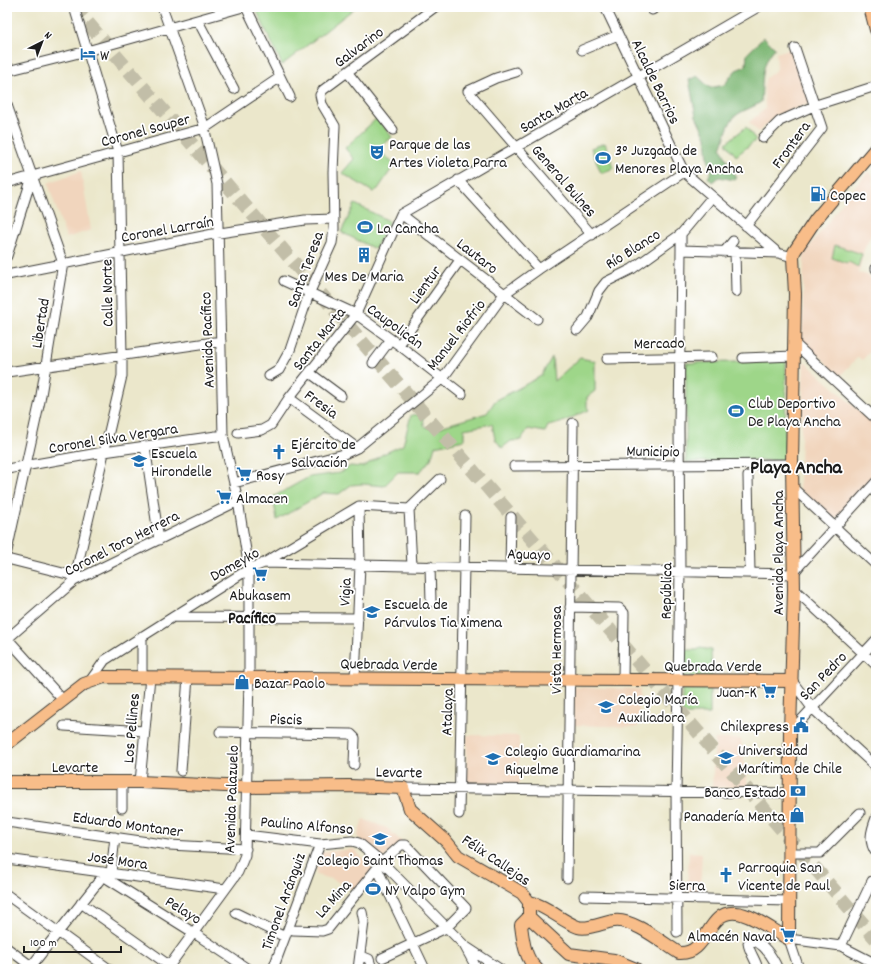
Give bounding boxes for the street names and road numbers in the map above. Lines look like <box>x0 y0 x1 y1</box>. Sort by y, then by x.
street label: Galvarino <box>330 22 389 74</box>
street label: Alcalde Barrios <box>624 36 685 129</box>
street label: Santa Marta <box>516 82 593 140</box>
street label: Coronel Souper <box>99 108 193 154</box>
street label: Frontera <box>767 116 817 174</box>
street label: General Bulnes <box>525 140 601 223</box>
street label: Coronel Larraín <box>119 211 216 250</box>
street label: Río Blanco <box>601 224 665 276</box>
street label: Santa Teresa <box>282 228 331 311</box>
street label: Lautaro <box>451 233 502 281</box>
street label: Calle Norte <box>96 259 121 327</box>
street label: Lientur <box>404 261 448 309</box>
street label: Avenida Pacífico <box>195 291 222 389</box>
street label: Manuel Riofrio <box>422 295 492 376</box>
street label: Libertad <box>26 297 57 350</box>
street label: Caupolicán <box>361 299 428 356</box>
street label: Santa Marta <box>288 302 353 376</box>
street label: Mercado <box>633 333 685 356</box>
street label: Fresia <box>299 385 343 426</box>
street label: Coronel Silva Vergara <box>47 418 180 461</box>
street label: Municipio <box>626 441 680 464</box>
street label: Avenida Playa Ancha <box>768 490 791 616</box>
street label: Coronel Toro Herrera <box>61 505 184 583</box>
street label: Domeyko <box>206 542 264 588</box>
street label: Aguayo <box>507 543 551 568</box>
street label: República <box>656 562 680 620</box>
street label: Vigia <box>334 577 359 607</box>
street label: Vista Hermosa <box>546 606 569 694</box>
street label: San Pedro <box>795 647 853 706</box>
street label: Quebrada Verde <box>340 653 438 678</box>
street label: Quebrada Verde <box>664 656 762 679</box>
street label: Atalaya <box>436 687 461 736</box>
street label: Los Pellines <box>118 692 147 764</box>
street label: Piscis <box>269 709 303 732</box>
street label: Avenida Palazuelo <box>219 744 246 854</box>
street label: Levarte <box>52 757 98 780</box>
street label: Levarte <box>375 762 422 785</box>
street label: Eduardo Montaner <box>71 806 184 845</box>
street label: Paulino Alfonso <box>259 811 354 842</box>
street label: Félix Callejas <box>456 829 535 893</box>
street label: José Mora <box>86 846 150 877</box>
street label: Timonel Aránguiz <box>256 850 313 954</box>
street label: La Mina <box>310 875 358 924</box>
street label: Sierra <box>669 875 706 898</box>
street label: Pelayo <box>160 891 205 931</box>

